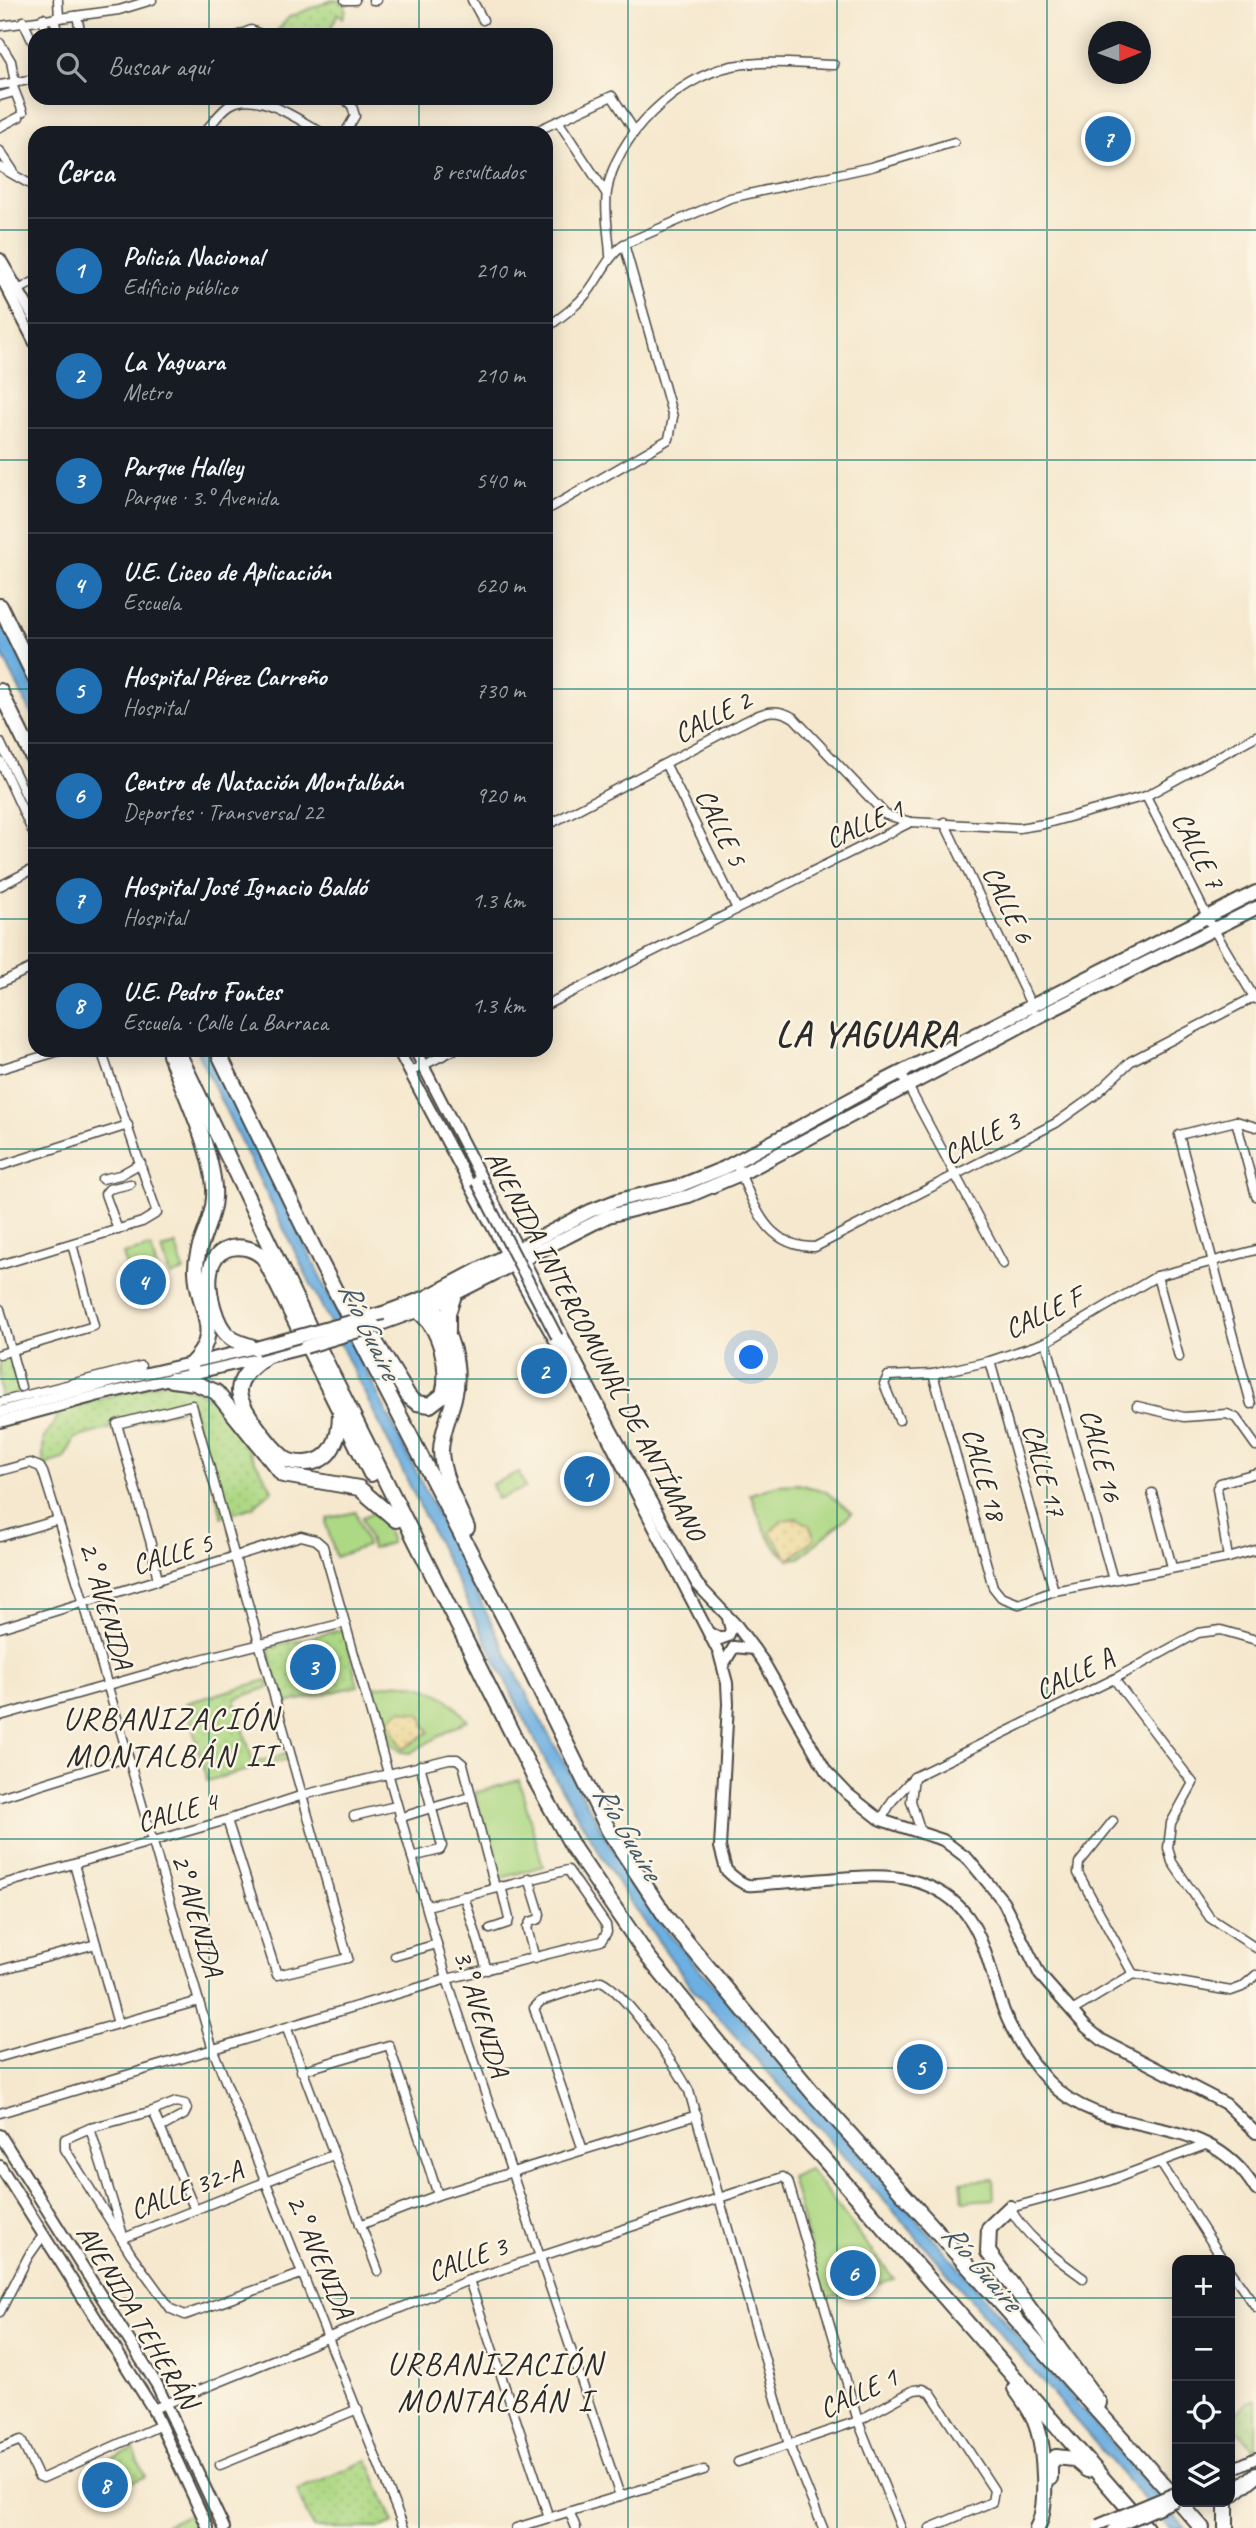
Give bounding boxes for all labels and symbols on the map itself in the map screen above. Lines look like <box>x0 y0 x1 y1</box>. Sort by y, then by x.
north arrow <box>1088 21 1151 84</box>
pin: 7 <box>1085 113 1131 165</box>
street label: CALLE 2 <box>668 681 759 751</box>
street label: CALLE 5 <box>688 783 756 873</box>
street label: CALLE 1 <box>820 790 910 856</box>
street label: CALLE 7 <box>1164 806 1233 896</box>
street label: CALLE 6 <box>975 860 1043 950</box>
district label: LA YAGUARA <box>776 1012 958 1057</box>
street label: CALLE 3 <box>937 1102 1028 1172</box>
street label: AVENIDA INTERCOMUNAL DE ANTÍMANO <box>478 1144 715 1549</box>
pin: 4 <box>120 1256 166 1308</box>
water label: Río Guaire <box>330 1275 412 1389</box>
street label: CALLE F <box>999 1276 1093 1346</box>
your location <box>734 1340 768 1374</box>
pin: 2 <box>521 1345 567 1397</box>
street label: CALLE 16 <box>1072 1405 1131 1507</box>
street label: CALLE 17 <box>1015 1420 1075 1522</box>
street label: CALLE 18 <box>955 1424 1015 1527</box>
pin: 1 <box>564 1453 610 1505</box>
street label: CALLE 5 <box>128 1524 218 1582</box>
street label: 2.° AVENIDA <box>72 1537 142 1675</box>
street label: CALLE A <box>1029 1639 1120 1707</box>
pin: 3 <box>290 1641 336 1693</box>
district label: URBANIZACIÓN MONTALBÁN II <box>63 1698 282 1776</box>
water label: Río Guaire <box>585 1778 673 1890</box>
street label: CALLE 4 <box>133 1783 224 1840</box>
street label: 2° AVENIDA <box>163 1850 232 1982</box>
street label: 3.° AVENIDA <box>446 1946 518 2083</box>
pin: 5 <box>897 2041 943 2093</box>
street label: CALLE 32-A <box>125 2151 249 2227</box>
street label: 2.° AVENIDA <box>279 2189 363 2325</box>
water label: Río Guaire <box>934 2215 1033 2322</box>
street label: AVENIDA TEHERÁN <box>69 2218 208 2418</box>
street label: CALLE 3 <box>423 2227 514 2289</box>
pin: 6 <box>830 2247 876 2299</box>
district label: URBANIZACIÓN MONTALBÁN I <box>387 2343 606 2421</box>
street label: CALLE 1 <box>814 2359 904 2426</box>
pin: 8 <box>82 2459 128 2511</box>

